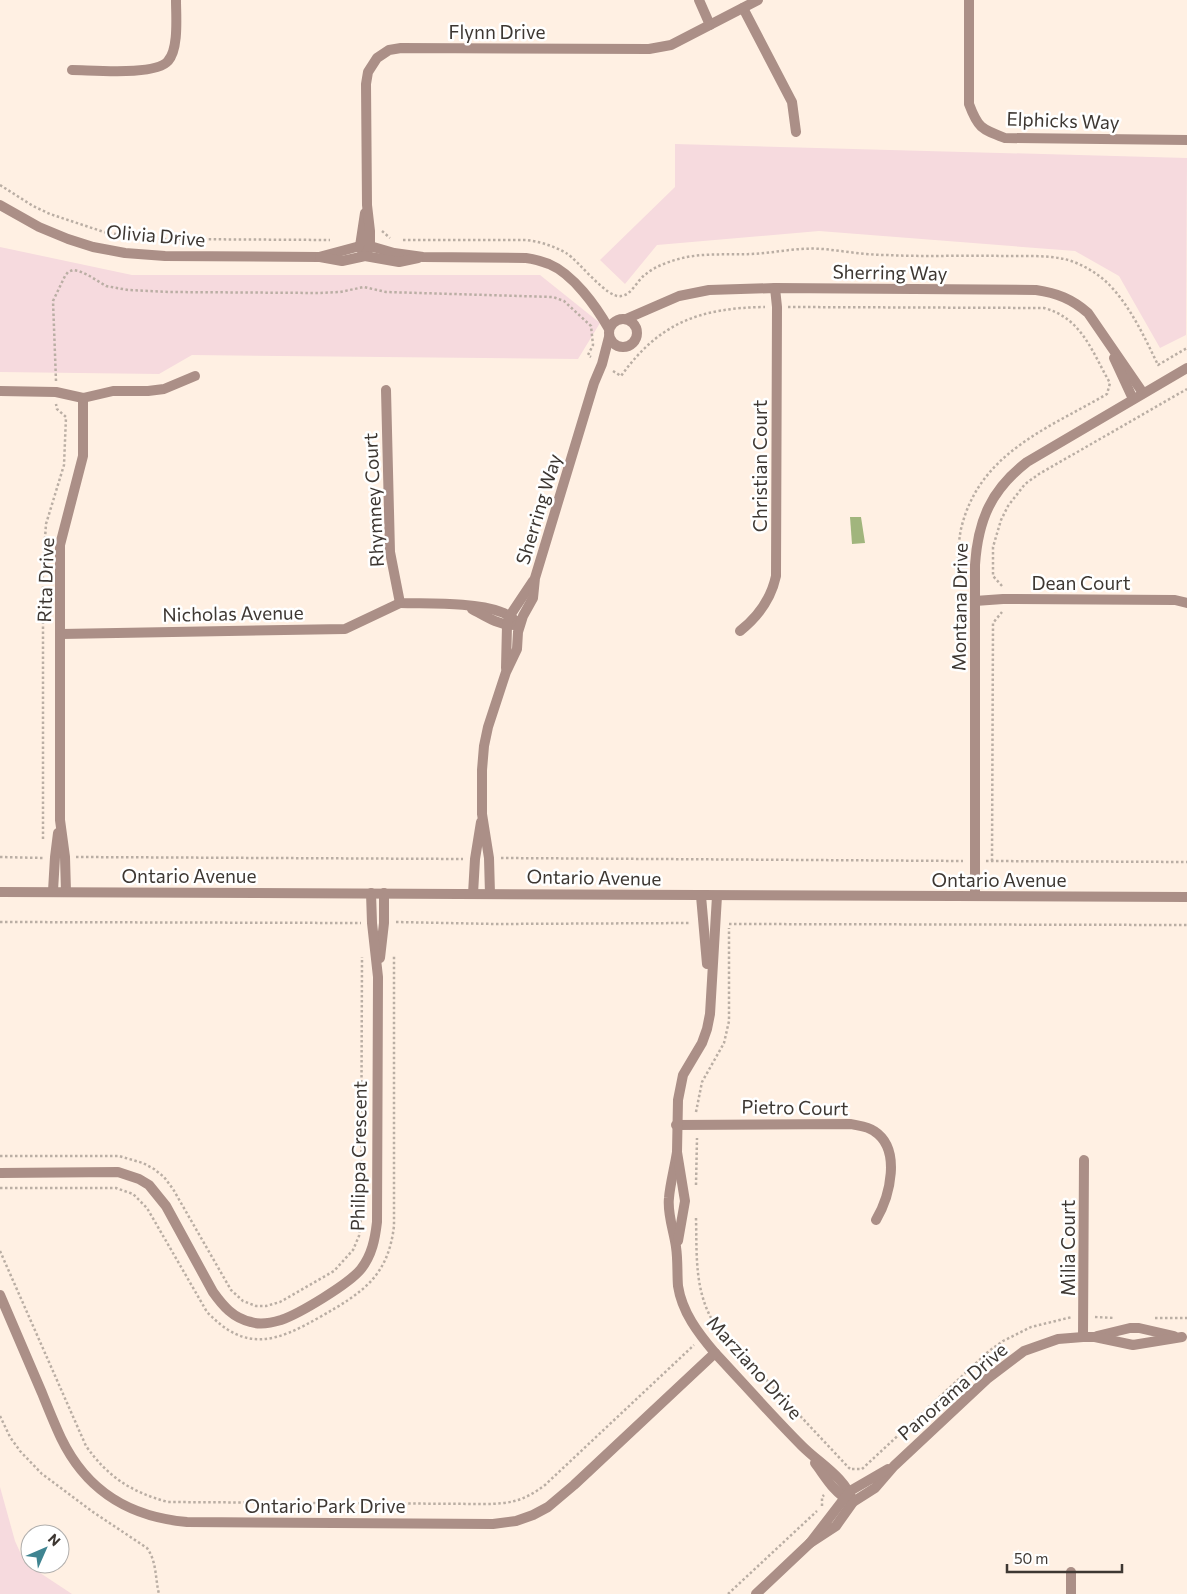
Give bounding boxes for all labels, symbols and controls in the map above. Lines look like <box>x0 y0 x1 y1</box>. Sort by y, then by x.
street label: Flynn Drive <box>449 20 545 43</box>
street label: Elphicks Way <box>1006 107 1120 133</box>
street label: Olivia Drive <box>106 219 206 251</box>
street label: Sherring Way <box>832 259 948 285</box>
street label: Christian Court <box>748 400 771 532</box>
street label: Rhymney Court <box>358 432 388 568</box>
street label: Sherring Way <box>510 451 566 567</box>
street label: Rita Drive <box>32 537 58 623</box>
street label: Montana Drive <box>946 543 972 671</box>
street label: Dean Court <box>1032 571 1131 594</box>
street label: Nicholas Avenue <box>162 600 304 626</box>
street label: Ontario Avenue <box>122 864 256 887</box>
street label: Ontario Avenue <box>526 864 662 890</box>
street label: Ontario Avenue <box>932 868 1066 891</box>
street label: Philippa Crescent <box>345 1080 371 1231</box>
street label: Pietro Court <box>741 1095 849 1119</box>
street label: Milia Court <box>1056 1199 1079 1296</box>
street label: Marziano Drive <box>702 1310 808 1424</box>
street label: Panorama Drive <box>893 1337 1011 1445</box>
street label: Ontario Park Drive <box>245 1494 405 1517</box>
north arrow <box>20 1524 70 1574</box>
text: N <box>45 1530 64 1549</box>
scale bar <box>1007 1542 1122 1574</box>
text: 50 m <box>1014 1549 1048 1567</box>

